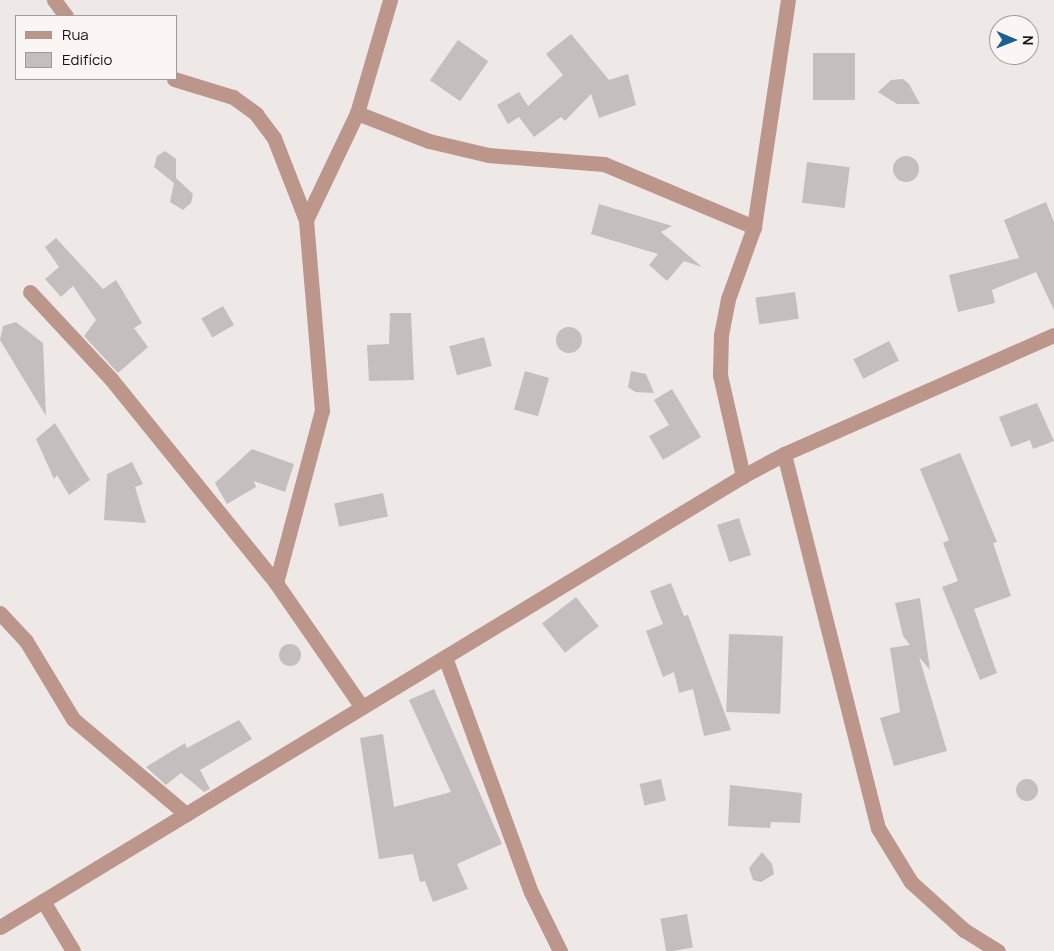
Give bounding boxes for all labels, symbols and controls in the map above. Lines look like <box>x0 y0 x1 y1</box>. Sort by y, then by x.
legend <box>15 15 178 80</box>
north arrow <box>989 15 1039 65</box>
text: Rua <box>62 24 89 45</box>
text: N <box>1019 35 1038 45</box>
text: Edifício <box>62 49 112 70</box>

